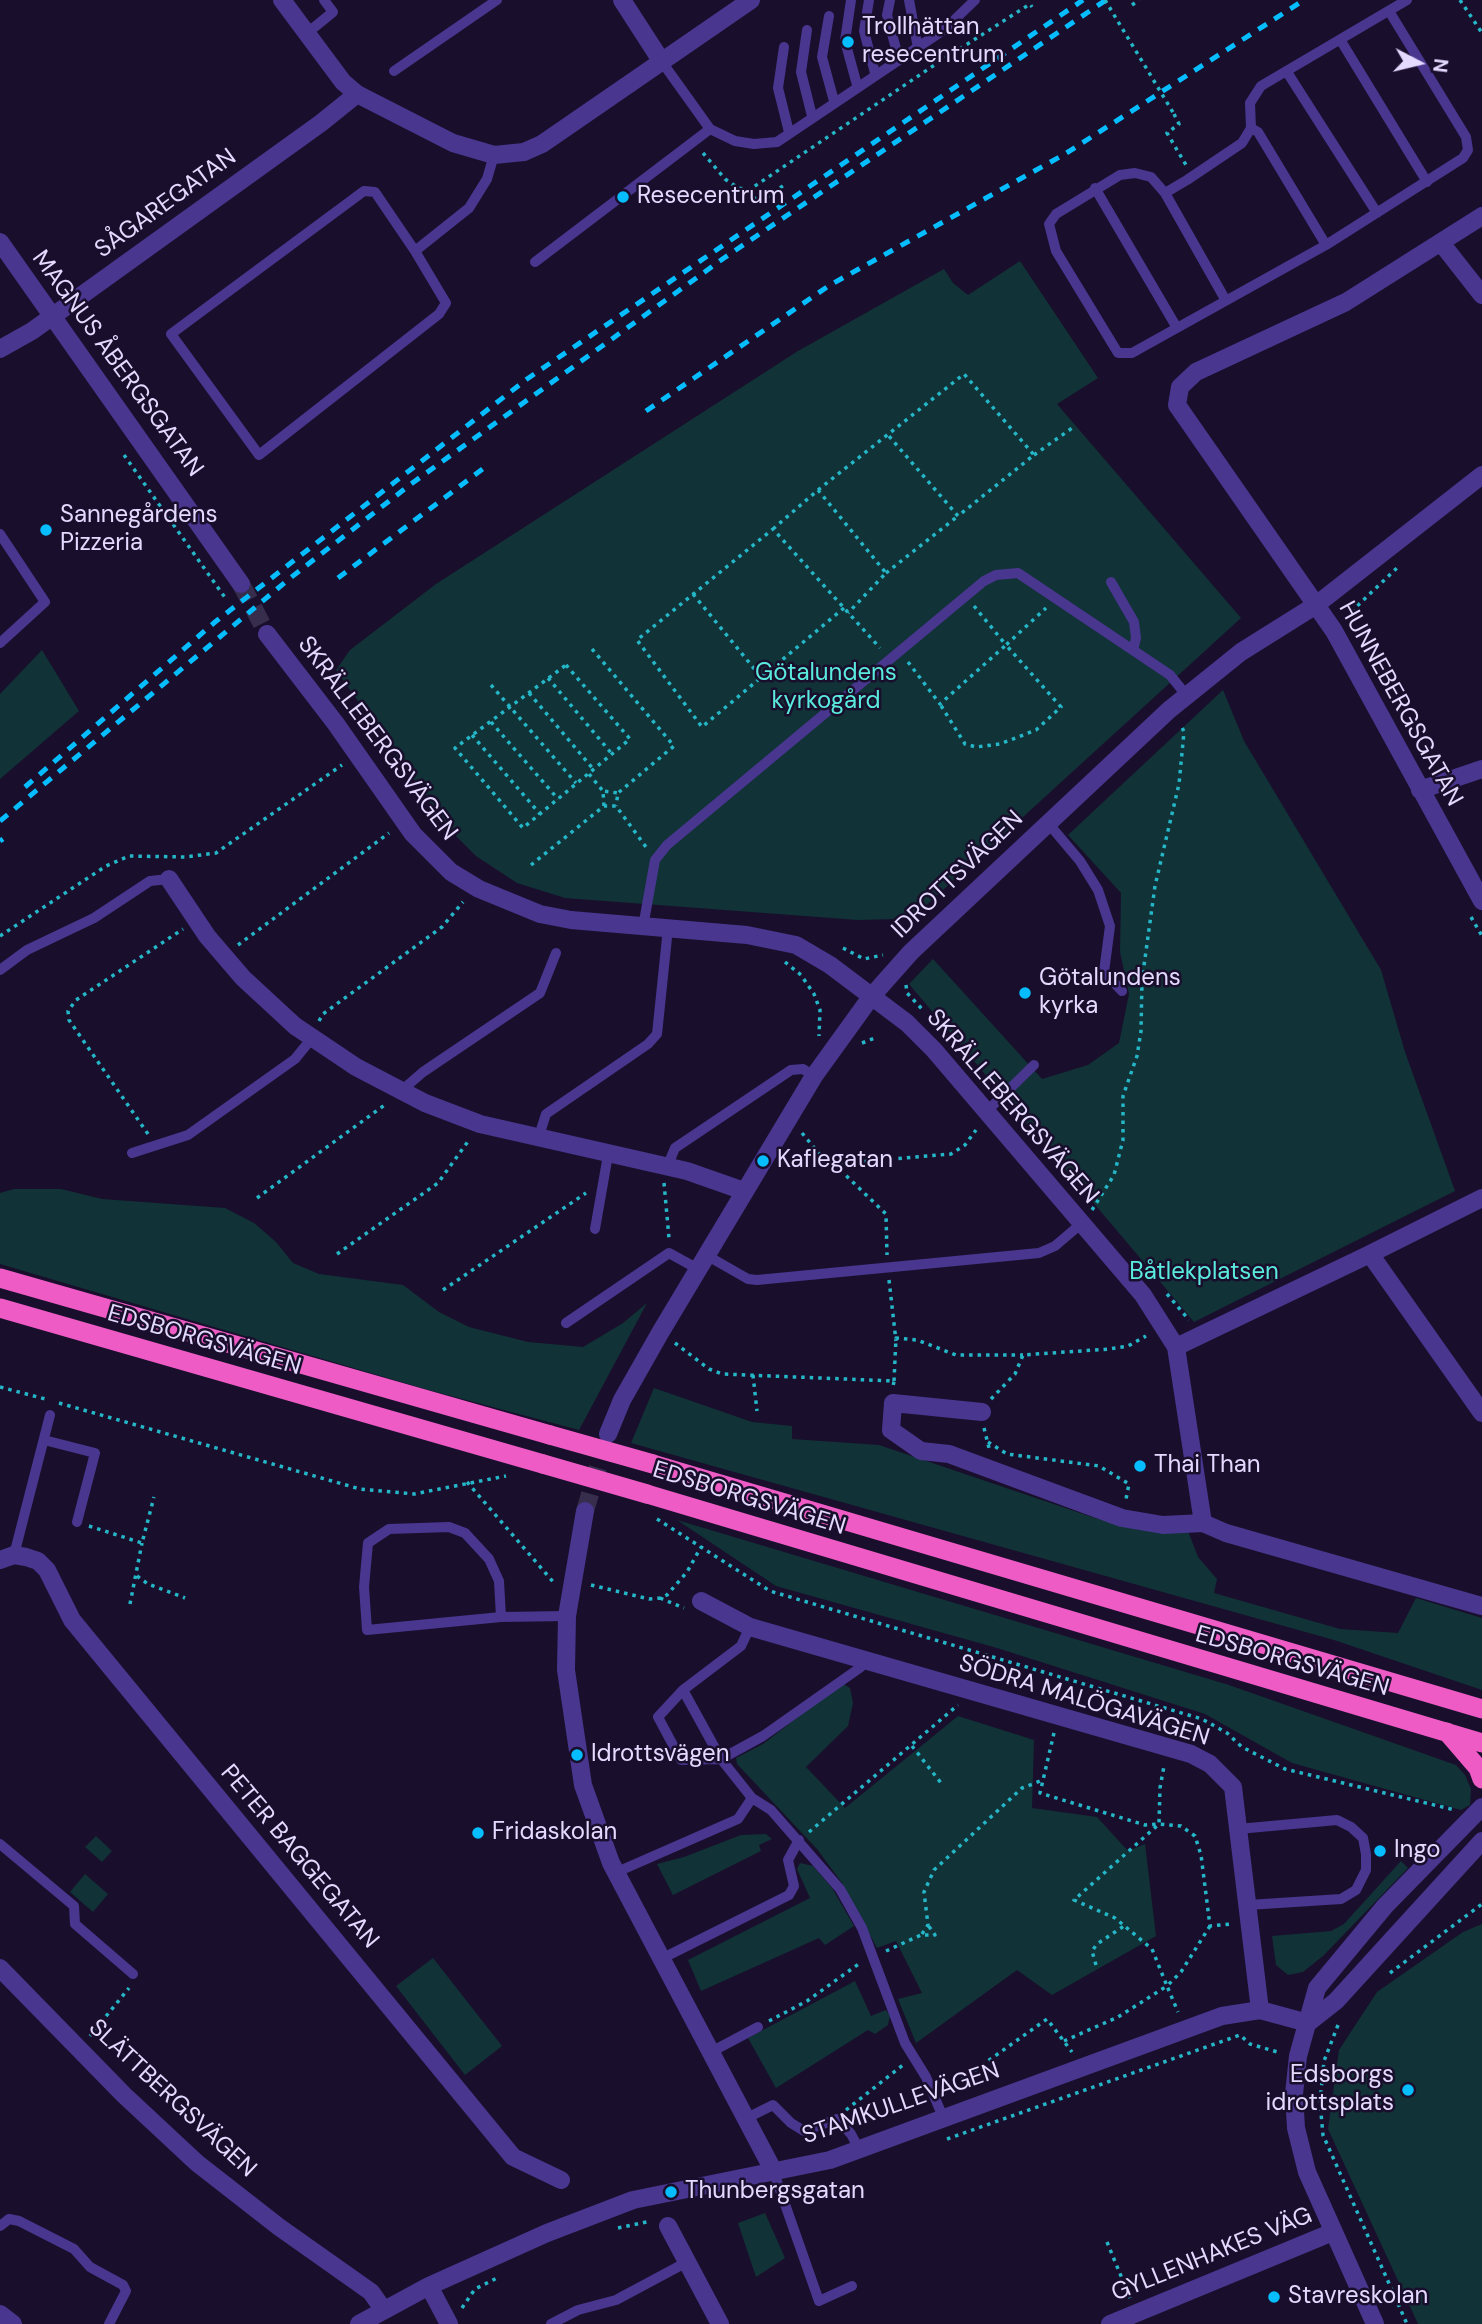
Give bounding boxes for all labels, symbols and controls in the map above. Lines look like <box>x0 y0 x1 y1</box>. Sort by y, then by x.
place label: Trollhättan resecentrum <box>862 14 1004 70</box>
north arrow <box>1384 28 1454 98</box>
marker: Trollhättan resecentrum <box>840 34 856 50</box>
text: N <box>1427 57 1454 74</box>
street label: SÅGAREGATAN <box>90 143 242 265</box>
place label: Resecentrum <box>637 183 784 211</box>
marker: Resecentrum <box>615 189 631 205</box>
street label: MAGNUS ÅBERGSGATAN <box>25 245 209 483</box>
place label: Sannegårdens Pizzeria <box>60 502 217 558</box>
marker: Sannegårdens Pizzeria <box>38 522 54 538</box>
street label: HUNNEBERGSGATAN <box>1332 597 1468 811</box>
street label: SKRÄLLEBERGSVÄGEN <box>291 631 463 847</box>
park label: Götalundens kyrkogård <box>755 660 897 716</box>
street label: IDROTTSVÄGEN <box>886 805 1030 945</box>
place label: Götalundens kyrka <box>1039 965 1181 1021</box>
marker: Götalundens kyrka <box>1017 985 1033 1001</box>
street label: SKRÄLLEBERGSVÄGEN <box>920 1004 1104 1210</box>
place label: Kaflegatan <box>777 1147 893 1175</box>
marker: Kaflegatan <box>755 1153 771 1169</box>
park label: Båtlekplatsen <box>1129 1259 1279 1287</box>
street label: EDSBORGSVÄGEN <box>104 1300 304 1382</box>
place label: Thai Than <box>1154 1452 1261 1480</box>
street label: EDSBORGSVÄGEN <box>649 1456 849 1542</box>
marker: Thai Than <box>1132 1458 1148 1474</box>
street label: EDSBORGSVÄGEN <box>1192 1621 1392 1703</box>
street label: SÖDRA MALÖGAVÄGEN <box>955 1649 1213 1753</box>
place label: Idrottsvägen <box>591 1741 729 1769</box>
marker: Idrottsvägen <box>569 1747 585 1763</box>
street label: PETER BAGGEGATAN <box>214 1759 384 1955</box>
place label: Fridaskolan <box>492 1819 617 1847</box>
marker: Fridaskolan <box>470 1825 486 1841</box>
place label: Ingo <box>1394 1837 1441 1865</box>
marker: Ingo <box>1372 1843 1388 1859</box>
street label: SLÄTTBERGSVÄGEN <box>82 2014 262 2184</box>
street label: STAMKULLEVÄGEN <box>799 2057 1003 2151</box>
place label: Edsborgs idrottsplats <box>1266 2062 1394 2118</box>
marker: Edsborgs idrottsplats <box>1400 2082 1416 2098</box>
place label: Thunbergsgatan <box>685 2178 865 2206</box>
marker: Thunbergsgatan <box>663 2184 679 2200</box>
street label: GYLLENHAKES VÄG <box>1108 2202 1316 2308</box>
place label: Stavreskolan <box>1288 2283 1428 2311</box>
marker: Stavreskolan <box>1266 2289 1282 2305</box>

